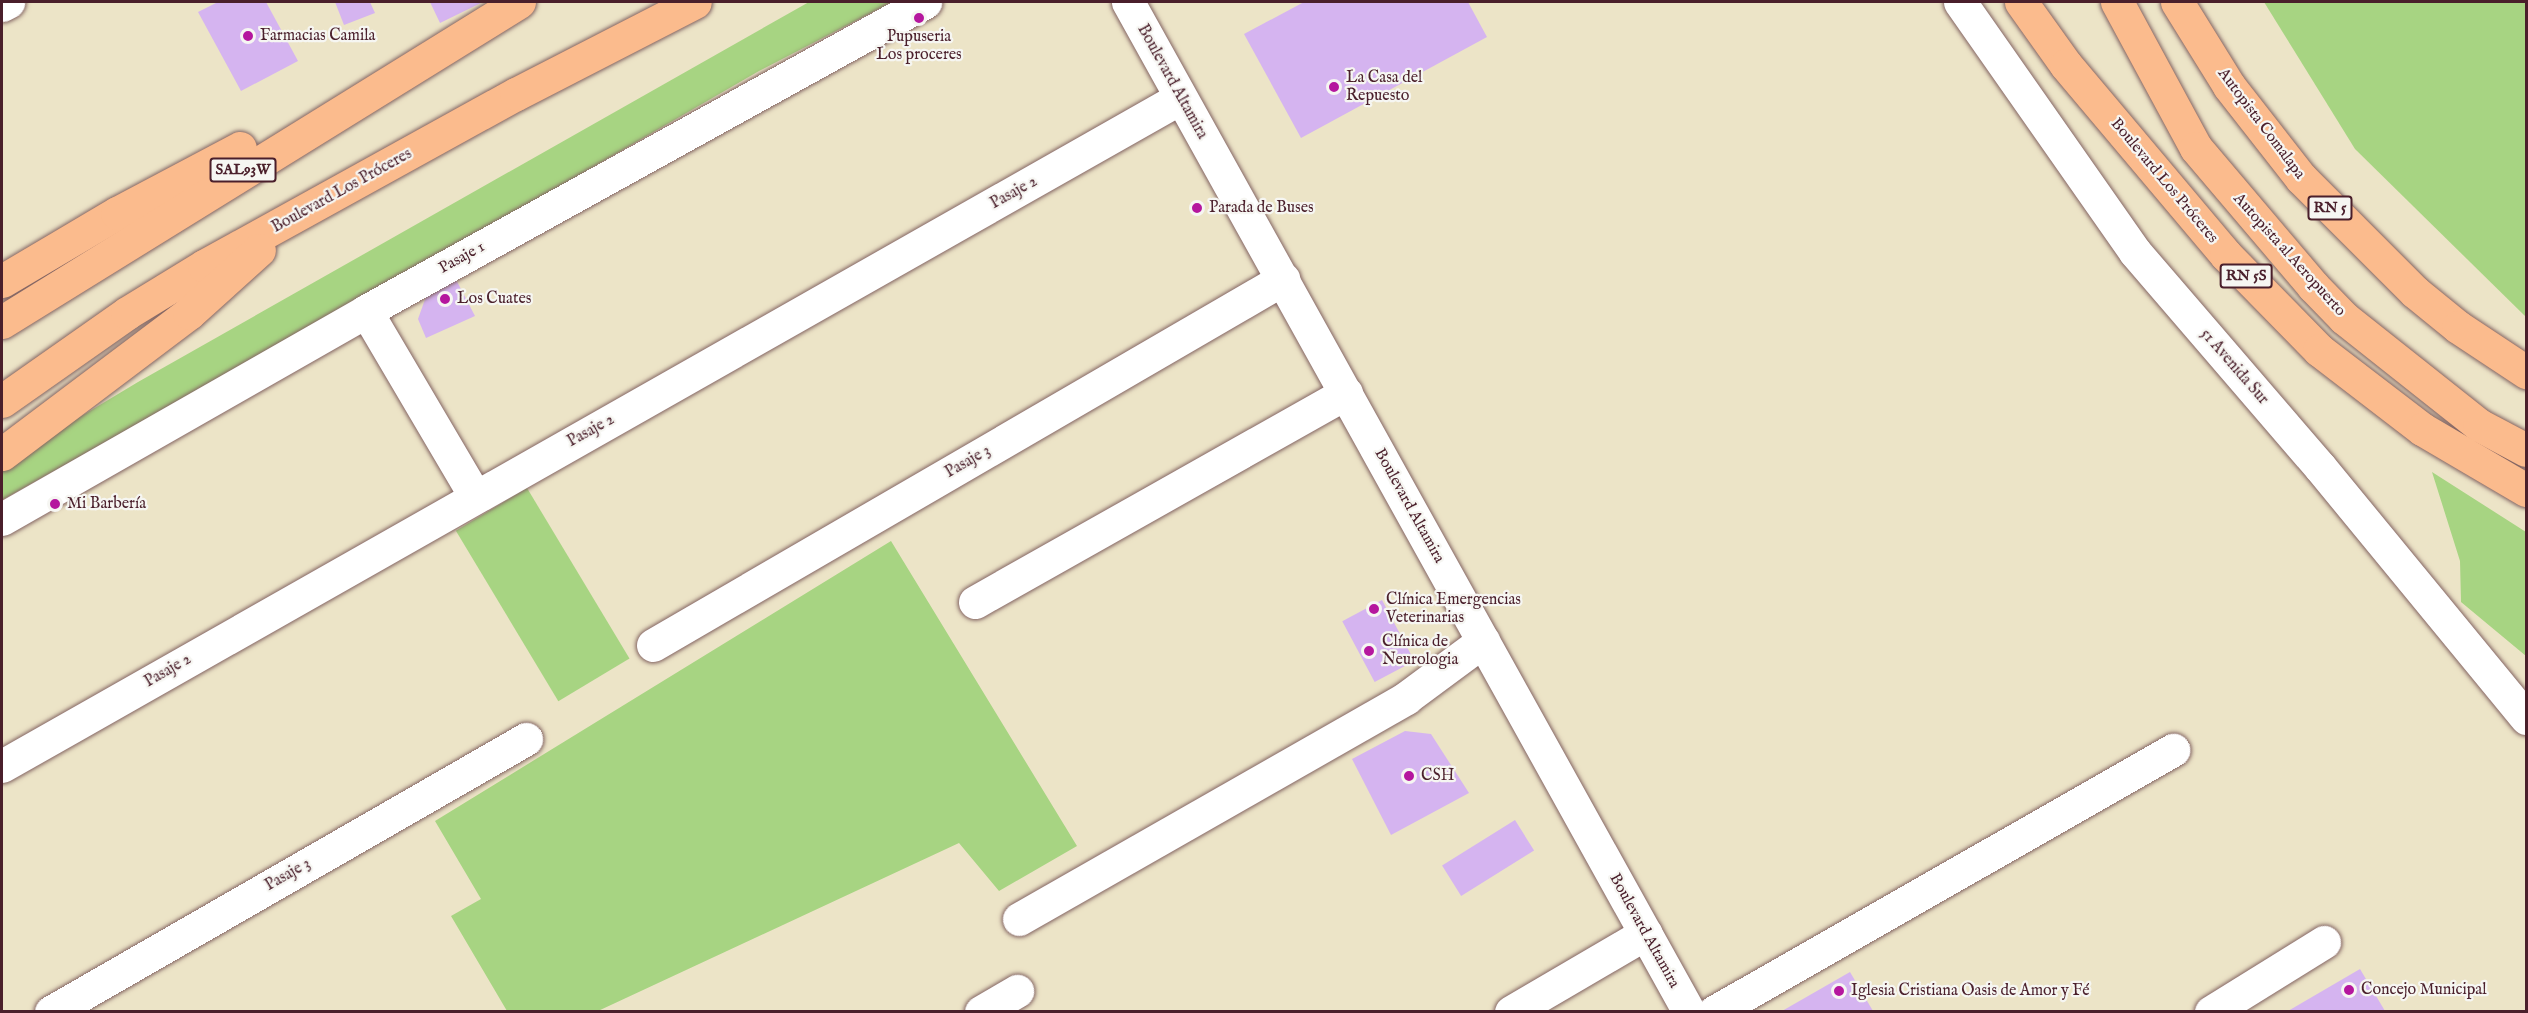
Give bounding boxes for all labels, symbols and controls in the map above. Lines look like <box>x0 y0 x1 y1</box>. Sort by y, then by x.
marker: Pupuseria Los proceres <box>912 11 926 25</box>
street label: Boulevard Altamira <box>1133 21 1211 143</box>
place label: Farmacias Camila <box>260 26 375 46</box>
place label: Pupuseria Los proceres <box>876 27 962 65</box>
marker: Farmacias Camila <box>241 29 255 43</box>
street label: Autopista Comalapa <box>2213 65 2309 183</box>
place label: La Casa del Repuesto <box>1346 68 1422 106</box>
marker: La Casa del Repuesto <box>1327 80 1341 94</box>
street label: Boulevard Los Próceres <box>2106 115 2222 247</box>
street label: Boulevard Los Próceres <box>269 145 415 237</box>
road number: SAL93W <box>208 158 278 182</box>
street label: Pasaje 2 <box>987 172 1041 214</box>
street label: Autopista al Aeropuerto <box>2229 189 2349 321</box>
road number: RN 5 <box>2306 196 2354 220</box>
place label: Parada de Buses <box>1209 198 1314 218</box>
marker: Parada de Buses <box>1190 201 1204 215</box>
street label: Pasaje 1 <box>436 238 488 278</box>
road number: RN 5S <box>2219 264 2273 288</box>
place label: Los Cuates <box>457 289 531 309</box>
marker: Los Cuates <box>438 292 452 306</box>
street label: 51 Avenida Sur <box>2196 325 2272 409</box>
street label: Pasaje 2 <box>564 410 618 452</box>
street label: Pasaje 3 <box>942 441 994 483</box>
street label: Boulevard Altamira <box>1370 445 1448 567</box>
place label: Mi Barbería <box>67 494 146 514</box>
marker: Mi Barbería <box>48 497 62 511</box>
place label: Clínica Emergencias Veterinarias <box>1386 590 1521 628</box>
marker: Clínica Emergencias Veterinarias <box>1367 602 1381 616</box>
place label: Clínica de Neurologia <box>1382 632 1458 670</box>
marker: Clínica de Neurologia <box>1360 642 1378 660</box>
street label: Pasaje 2 <box>141 650 195 692</box>
place label: CSH <box>1421 766 1454 786</box>
marker: CSH <box>1402 769 1416 783</box>
street label: Pasaje 3 <box>262 854 314 896</box>
street label: Boulevard Altamira <box>1605 870 1683 992</box>
place label: Concejo Municipal <box>2361 980 2487 1000</box>
place label: Iglesia Cristiana Oasis de Amor y Fé <box>1851 981 2090 1001</box>
marker: Concejo Municipal <box>2342 983 2356 997</box>
marker: Iglesia Cristiana Oasis de Amor y Fé <box>1832 984 1846 998</box>

